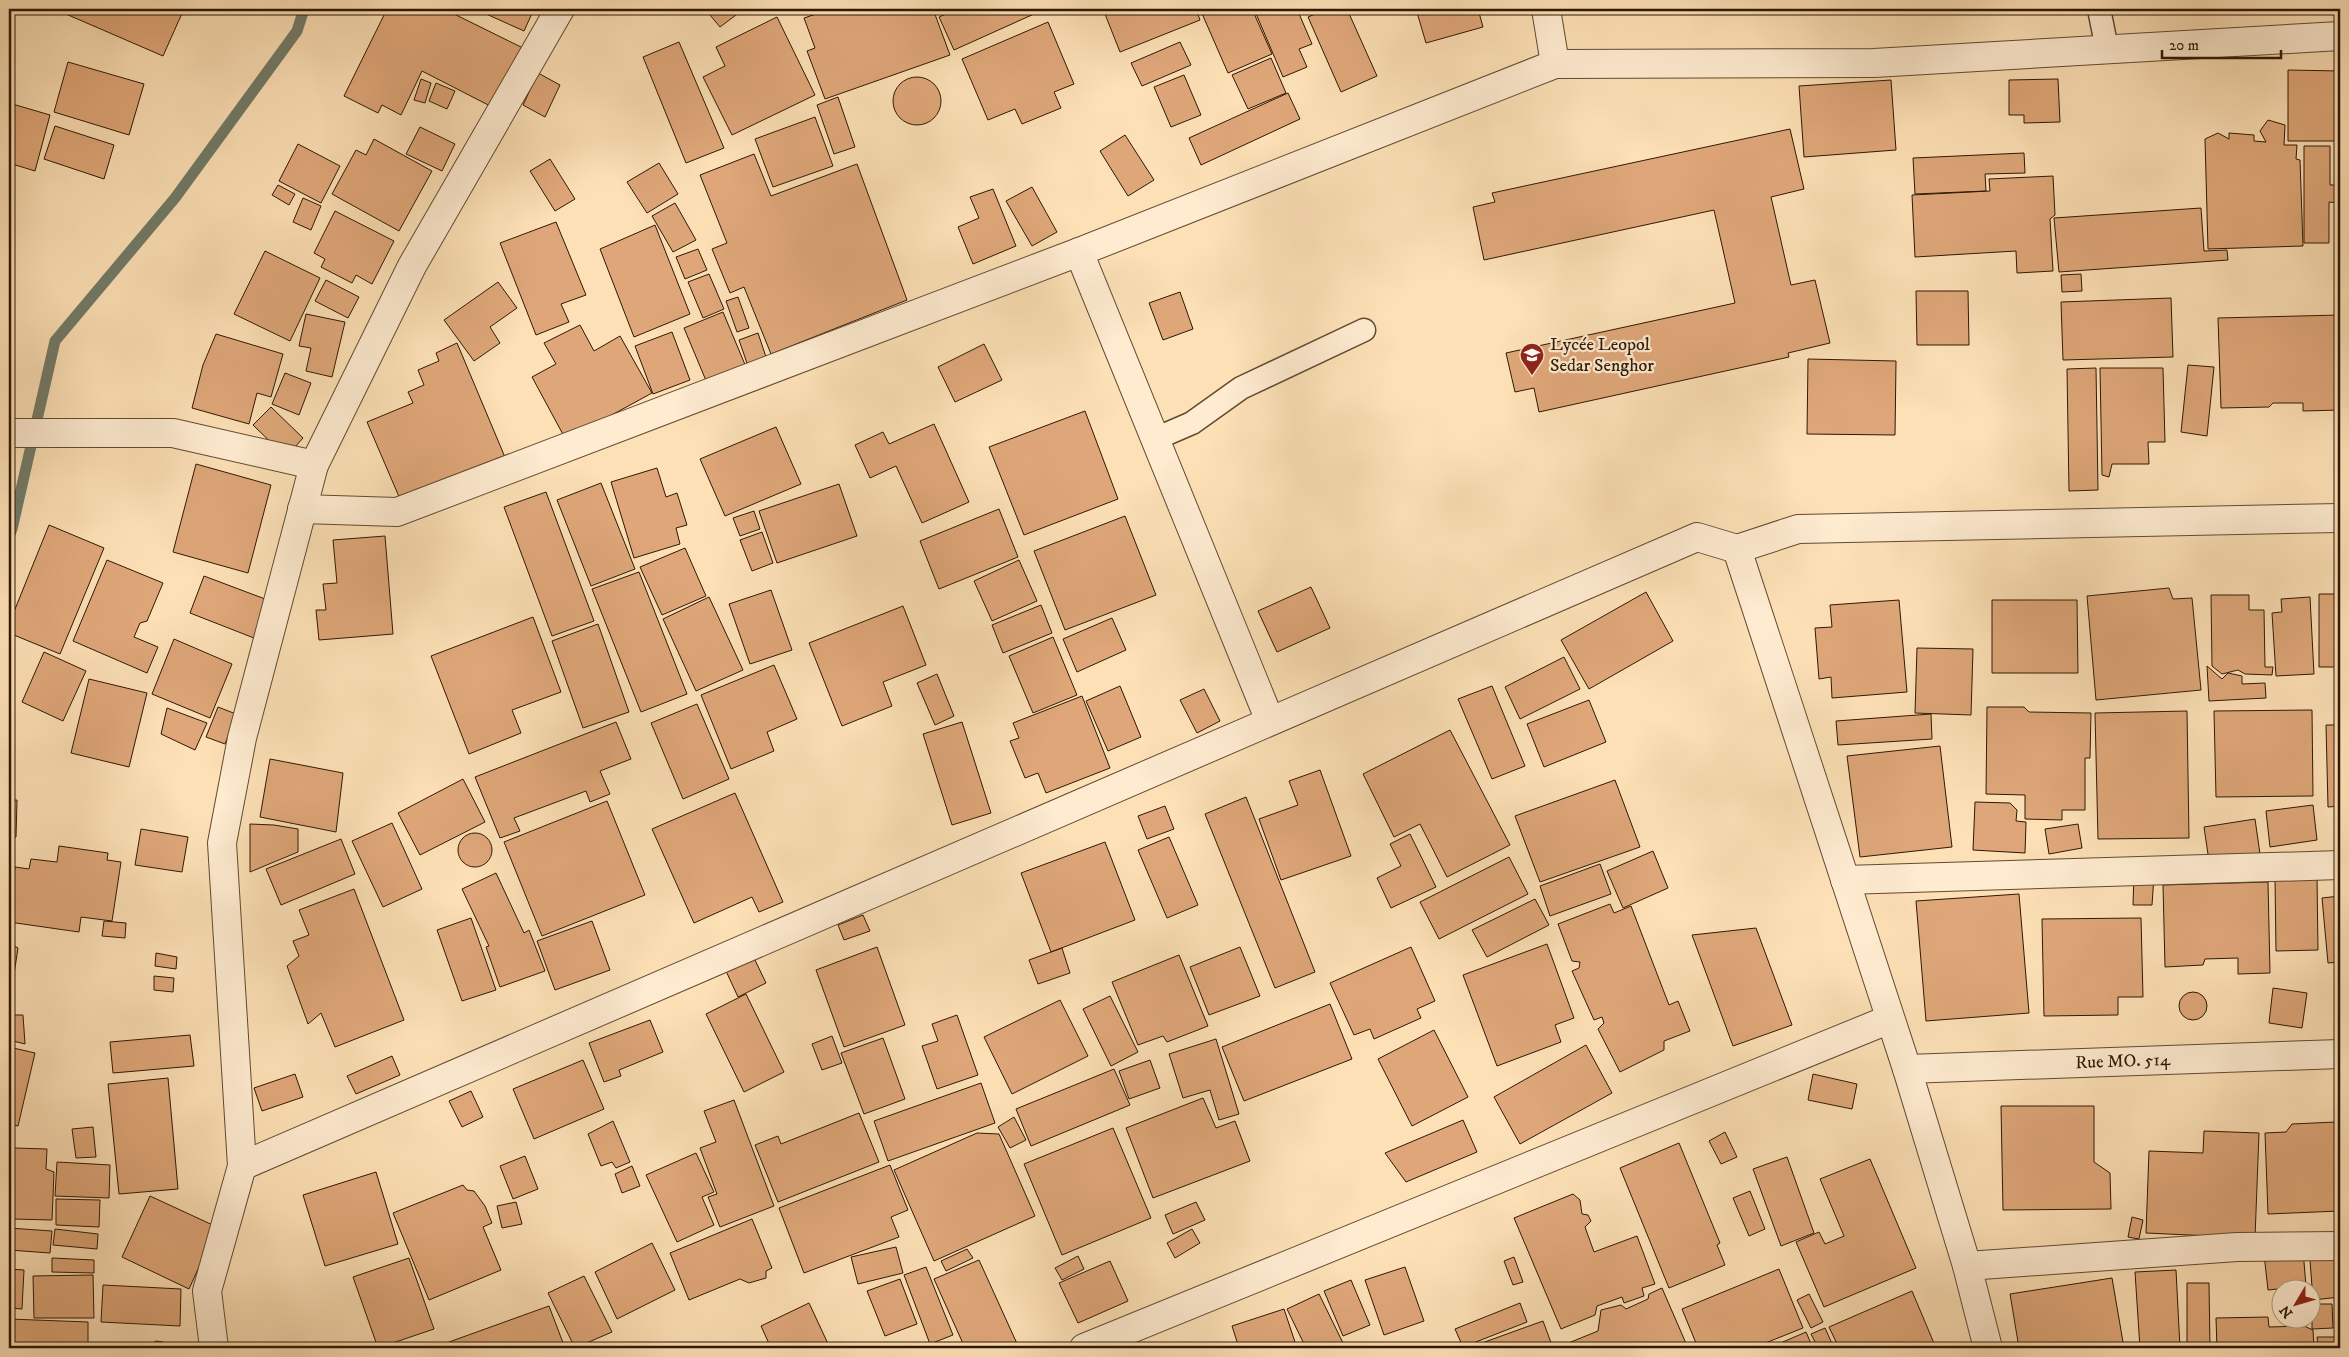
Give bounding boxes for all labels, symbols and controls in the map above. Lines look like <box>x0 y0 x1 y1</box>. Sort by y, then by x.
scale bar <box>2162 28 2280 60</box>
text: 20 m <box>2169 36 2199 55</box>
place label: Lycée Leopol Sedar Senghor <box>1550 334 1654 377</box>
school or university icon: Lycée Leopol Sedar Senghor <box>1519 342 1545 376</box>
street label: Rue MO. 514 <box>2075 1049 2171 1074</box>
north arrow <box>2272 1280 2322 1330</box>
text: N <box>2276 1301 2297 1321</box>

